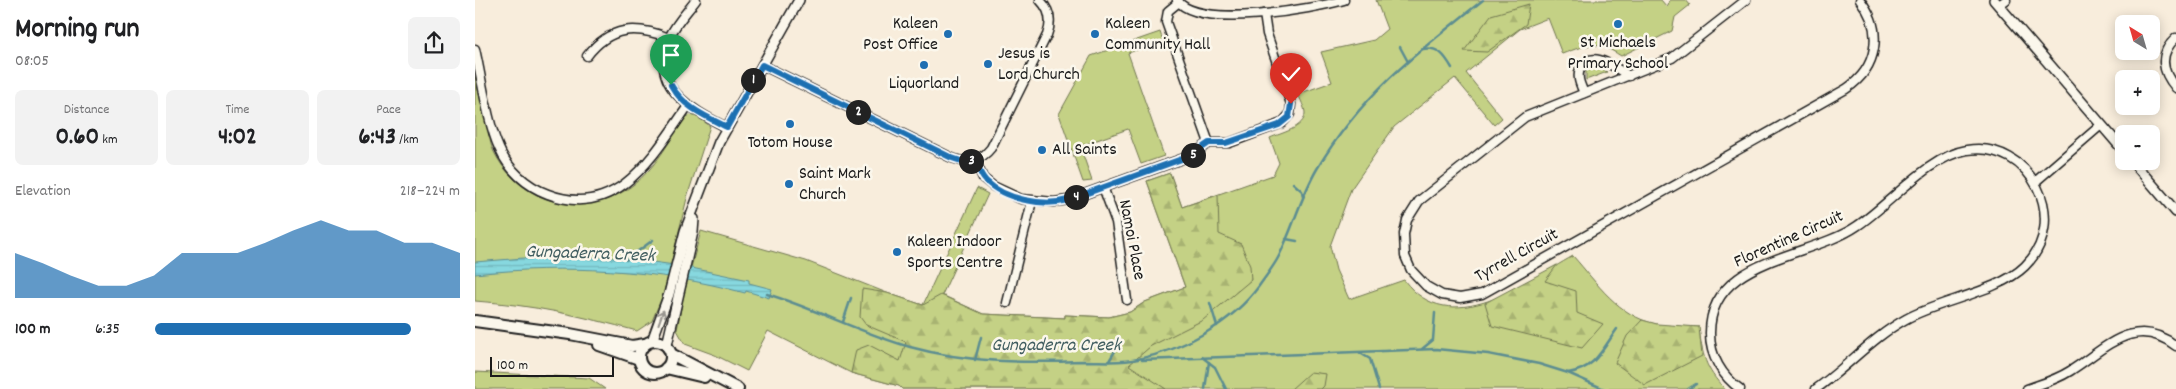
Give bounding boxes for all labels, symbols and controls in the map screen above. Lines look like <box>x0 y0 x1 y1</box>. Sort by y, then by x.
text: Morning run <box>15 11 139 51</box>
place label: Kaleen Post Office <box>863 12 938 58</box>
place label: Kaleen Community Hall <box>1105 12 1211 58</box>
north arrow <box>2115 15 2160 60</box>
map controls <box>2115 15 2160 170</box>
button: share <box>408 17 460 69</box>
marker: St Michaels Primary School <box>1612 18 1624 30</box>
marker: Kaleen Post Office <box>942 28 954 40</box>
marker: Kaleen Community Hall <box>1089 28 1101 40</box>
place label: St Michaels Primary School <box>1568 31 1669 77</box>
pin <box>650 34 692 85</box>
icon: arrive <box>657 41 685 69</box>
place label: Jesus is Lord Church <box>998 42 1080 88</box>
text: 08:05 <box>15 50 49 73</box>
pin <box>1270 53 1312 104</box>
marker: Jesus is Lord Church <box>982 58 994 70</box>
marker: Liquorland <box>918 59 930 71</box>
icon: check <box>1277 60 1305 88</box>
pin: 1 <box>741 68 765 92</box>
text: 1 <box>752 70 755 90</box>
button: + <box>2115 70 2160 115</box>
place label: Liquorland <box>889 72 959 97</box>
text: Distance <box>64 100 109 120</box>
text: Time <box>226 100 249 120</box>
text: Pace <box>376 100 401 120</box>
pin: 2 <box>845 100 871 124</box>
text: 2 <box>855 102 862 122</box>
marker: Totom House <box>784 118 796 130</box>
text: 0.60 <box>55 120 99 156</box>
text: 4:02 <box>218 120 257 156</box>
text: 6:43 <box>358 120 396 156</box>
button: − <box>2115 125 2160 170</box>
text: km <box>99 130 118 150</box>
text: /km <box>396 130 419 150</box>
place label: Totom House <box>747 131 833 156</box>
place label: All Saints <box>1052 138 1117 163</box>
pin: 5 <box>1181 142 1205 168</box>
marker: All Saints <box>1036 144 1048 156</box>
text: 5 <box>1190 145 1197 165</box>
pin: 3 <box>959 148 983 174</box>
text: 3 <box>968 151 975 171</box>
place label: Saint Mark Church <box>799 162 871 208</box>
marker: Saint Mark Church <box>783 178 795 190</box>
text: Elevation <box>15 180 71 203</box>
text: 218–224 m <box>400 180 460 203</box>
pin: 4 <box>1063 184 1089 210</box>
text: 4 <box>1074 187 1079 207</box>
street label: Namoi Place <box>1111 198 1151 282</box>
street label: Florentine Circuit <box>1730 205 1848 275</box>
street label: Tyrrell Circuit <box>1471 223 1564 289</box>
place label: Kaleen Indoor Sports Centre <box>907 230 1003 276</box>
water label: Gungaderra Creek <box>525 239 657 271</box>
marker: Kaleen Indoor Sports Centre <box>891 246 903 258</box>
one-way arrow <box>657 310 666 325</box>
text: 100 m <box>15 318 51 341</box>
text: 6:35 <box>95 318 120 341</box>
water label: Gungaderra Creek <box>991 333 1123 360</box>
scale bar <box>490 354 614 377</box>
text: 100 m <box>497 356 528 376</box>

